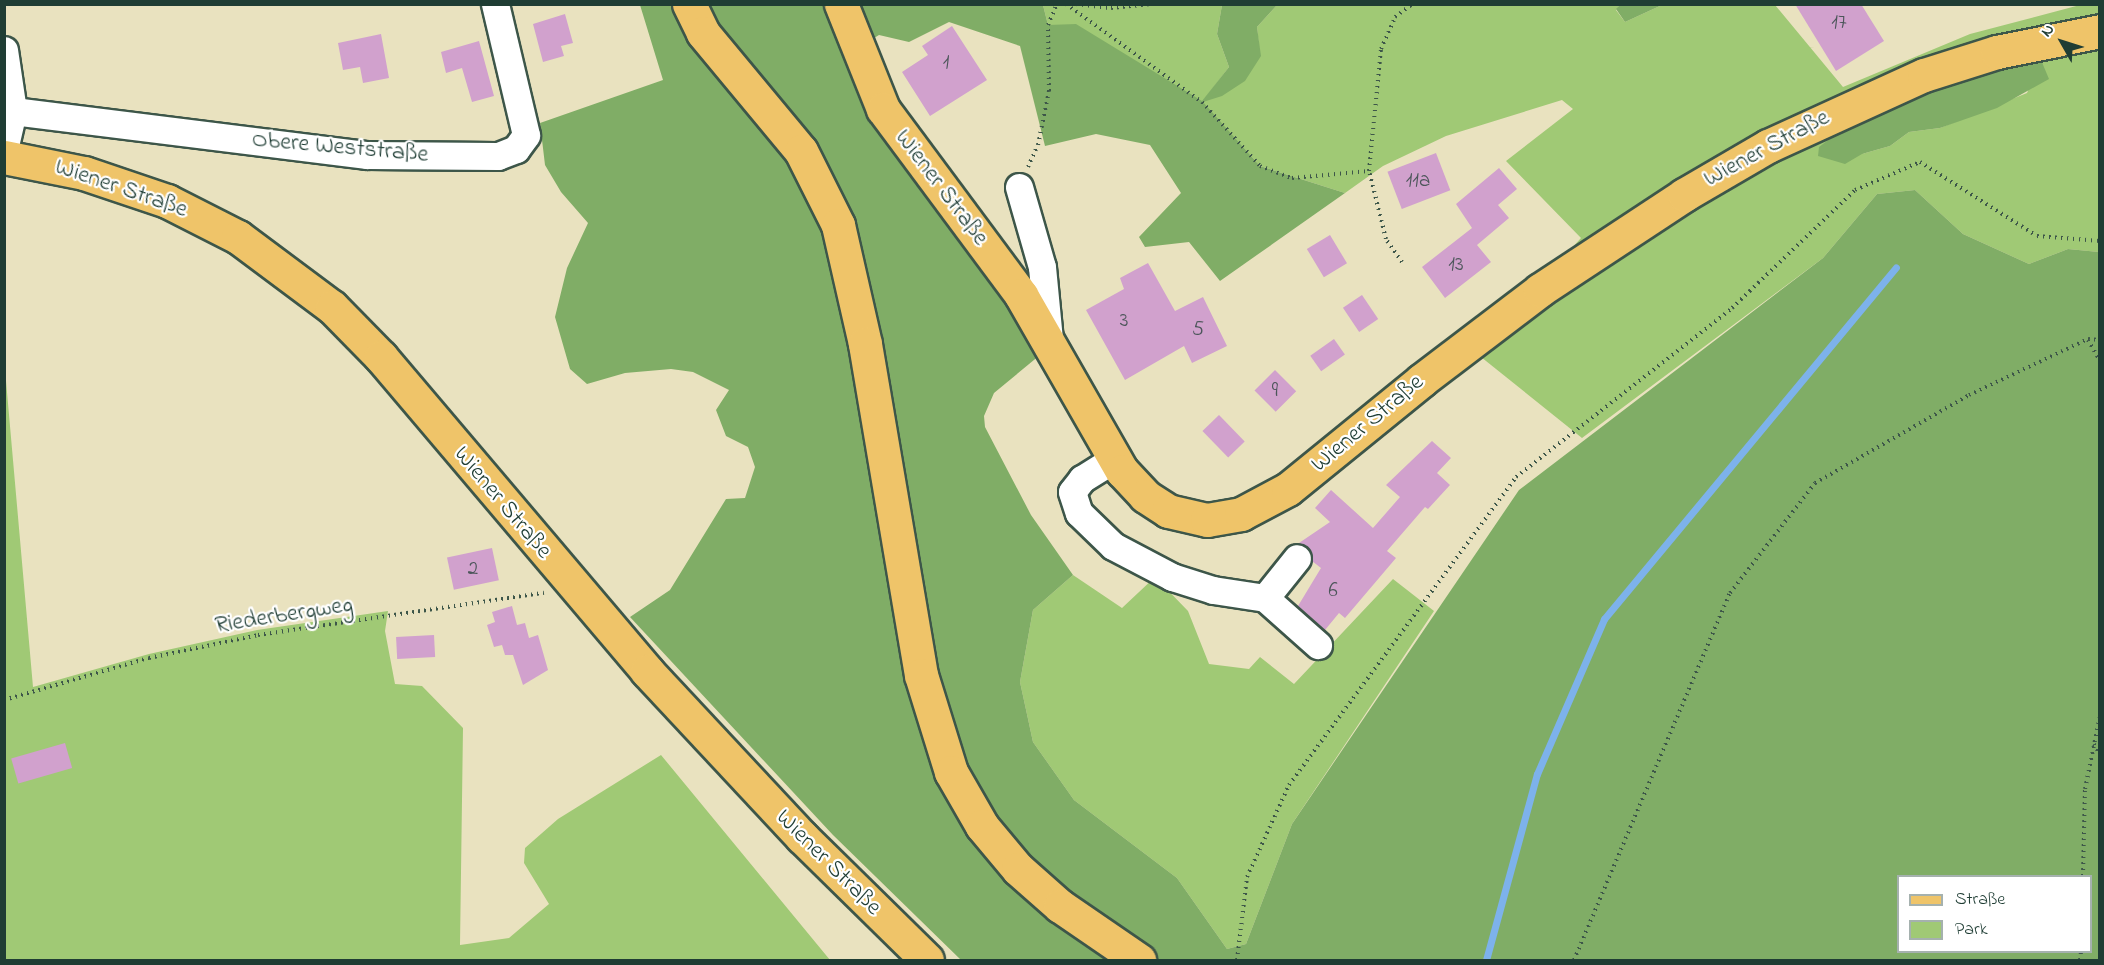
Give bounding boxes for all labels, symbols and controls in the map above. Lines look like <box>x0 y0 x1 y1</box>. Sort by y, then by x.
house number: 17 <box>1831 10 1847 36</box>
north arrow <box>2032 12 2092 72</box>
text: N <box>2035 19 2061 42</box>
house number: 1 <box>943 50 949 76</box>
street label: Wiener Straße <box>1699 104 1835 194</box>
street label: Wiener Straße <box>888 124 994 252</box>
street label: Obere Weststraße <box>251 126 429 170</box>
street label: Wiener Straße <box>51 153 191 225</box>
house number: 11a <box>1406 168 1430 194</box>
house number: 13 <box>1448 252 1464 278</box>
house number: 3 <box>1120 308 1128 334</box>
house number: 5 <box>1192 317 1204 343</box>
street label: Wiener Straße <box>1306 369 1430 479</box>
house number: 9 <box>1272 378 1278 404</box>
street label: Wiener Straße <box>447 441 557 565</box>
house number: 2 <box>468 556 478 582</box>
house number: 6 <box>1328 578 1338 604</box>
street label: Riederbergweg <box>213 591 355 641</box>
street label: Wiener Straße <box>769 804 887 922</box>
legend <box>1897 875 2092 953</box>
text: Straße <box>1955 887 2005 913</box>
text: Park <box>1955 917 1988 943</box>

